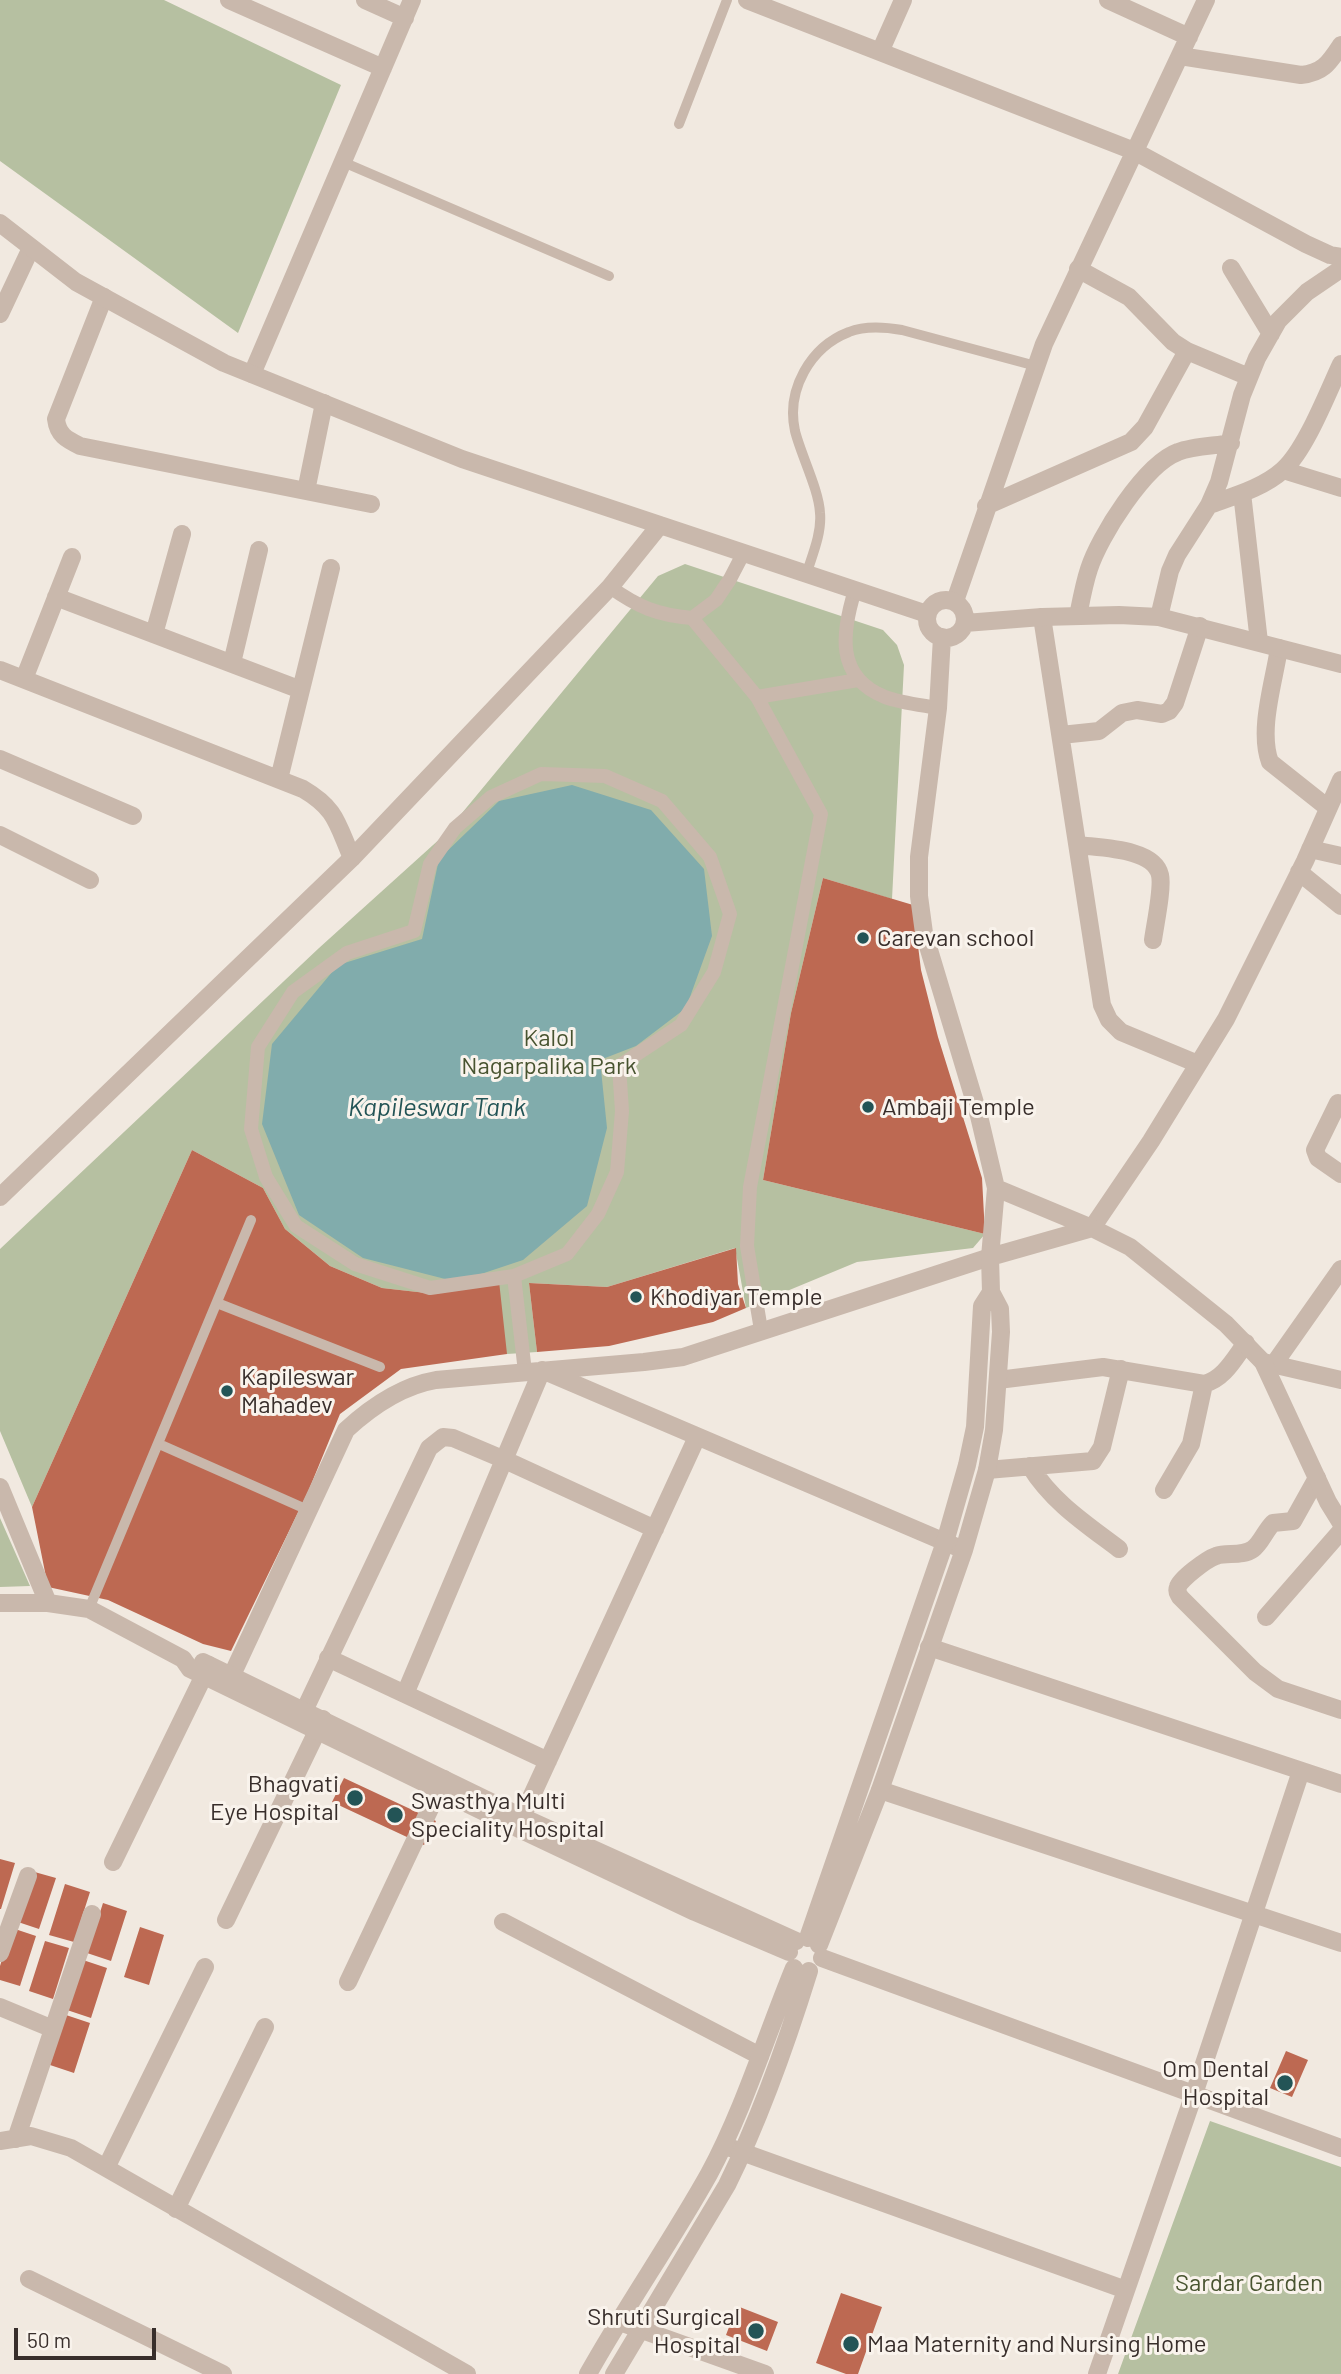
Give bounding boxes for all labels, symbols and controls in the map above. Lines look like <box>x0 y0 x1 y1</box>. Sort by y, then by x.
place label: Carevan school <box>877 924 1034 952</box>
marker: Carevan school <box>855 930 871 946</box>
park label: Kalol Nagarpalika Park <box>461 1024 637 1080</box>
water label: Kapileswar Tank <box>348 1091 526 1123</box>
place label: Ambaji Temple <box>882 1093 1035 1121</box>
marker: Ambaji Temple <box>860 1099 876 1115</box>
place label: Khodiyar Temple <box>650 1283 823 1311</box>
marker: Khodiyar Temple <box>628 1289 644 1305</box>
place label: Kapileswar Mahadev <box>241 1363 354 1419</box>
marker: Kapileswar Mahadev <box>219 1383 235 1399</box>
place label: Bhagvati Eye Hospital <box>210 1770 339 1826</box>
place label: Swasthya Multi Speciality Hospital <box>411 1787 604 1843</box>
marker: Bhagvati Eye Hospital <box>345 1788 365 1808</box>
marker: Swasthya Multi Speciality Hospital <box>385 1805 405 1825</box>
place label: Om Dental Hospital <box>1162 2055 1269 2111</box>
marker: Om Dental Hospital <box>1275 2073 1295 2093</box>
park label: Sardar Garden <box>1175 2269 1323 2297</box>
place label: Shruti Surgical Hospital <box>587 2303 740 2359</box>
scale bar <box>18 2314 159 2358</box>
marker: Shruti Surgical Hospital <box>746 2321 766 2341</box>
text: 50 m <box>27 2327 71 2352</box>
place label: Maa Maternity and Nursing Home <box>867 2330 1207 2358</box>
marker: Maa Maternity and Nursing Home <box>841 2334 861 2354</box>

